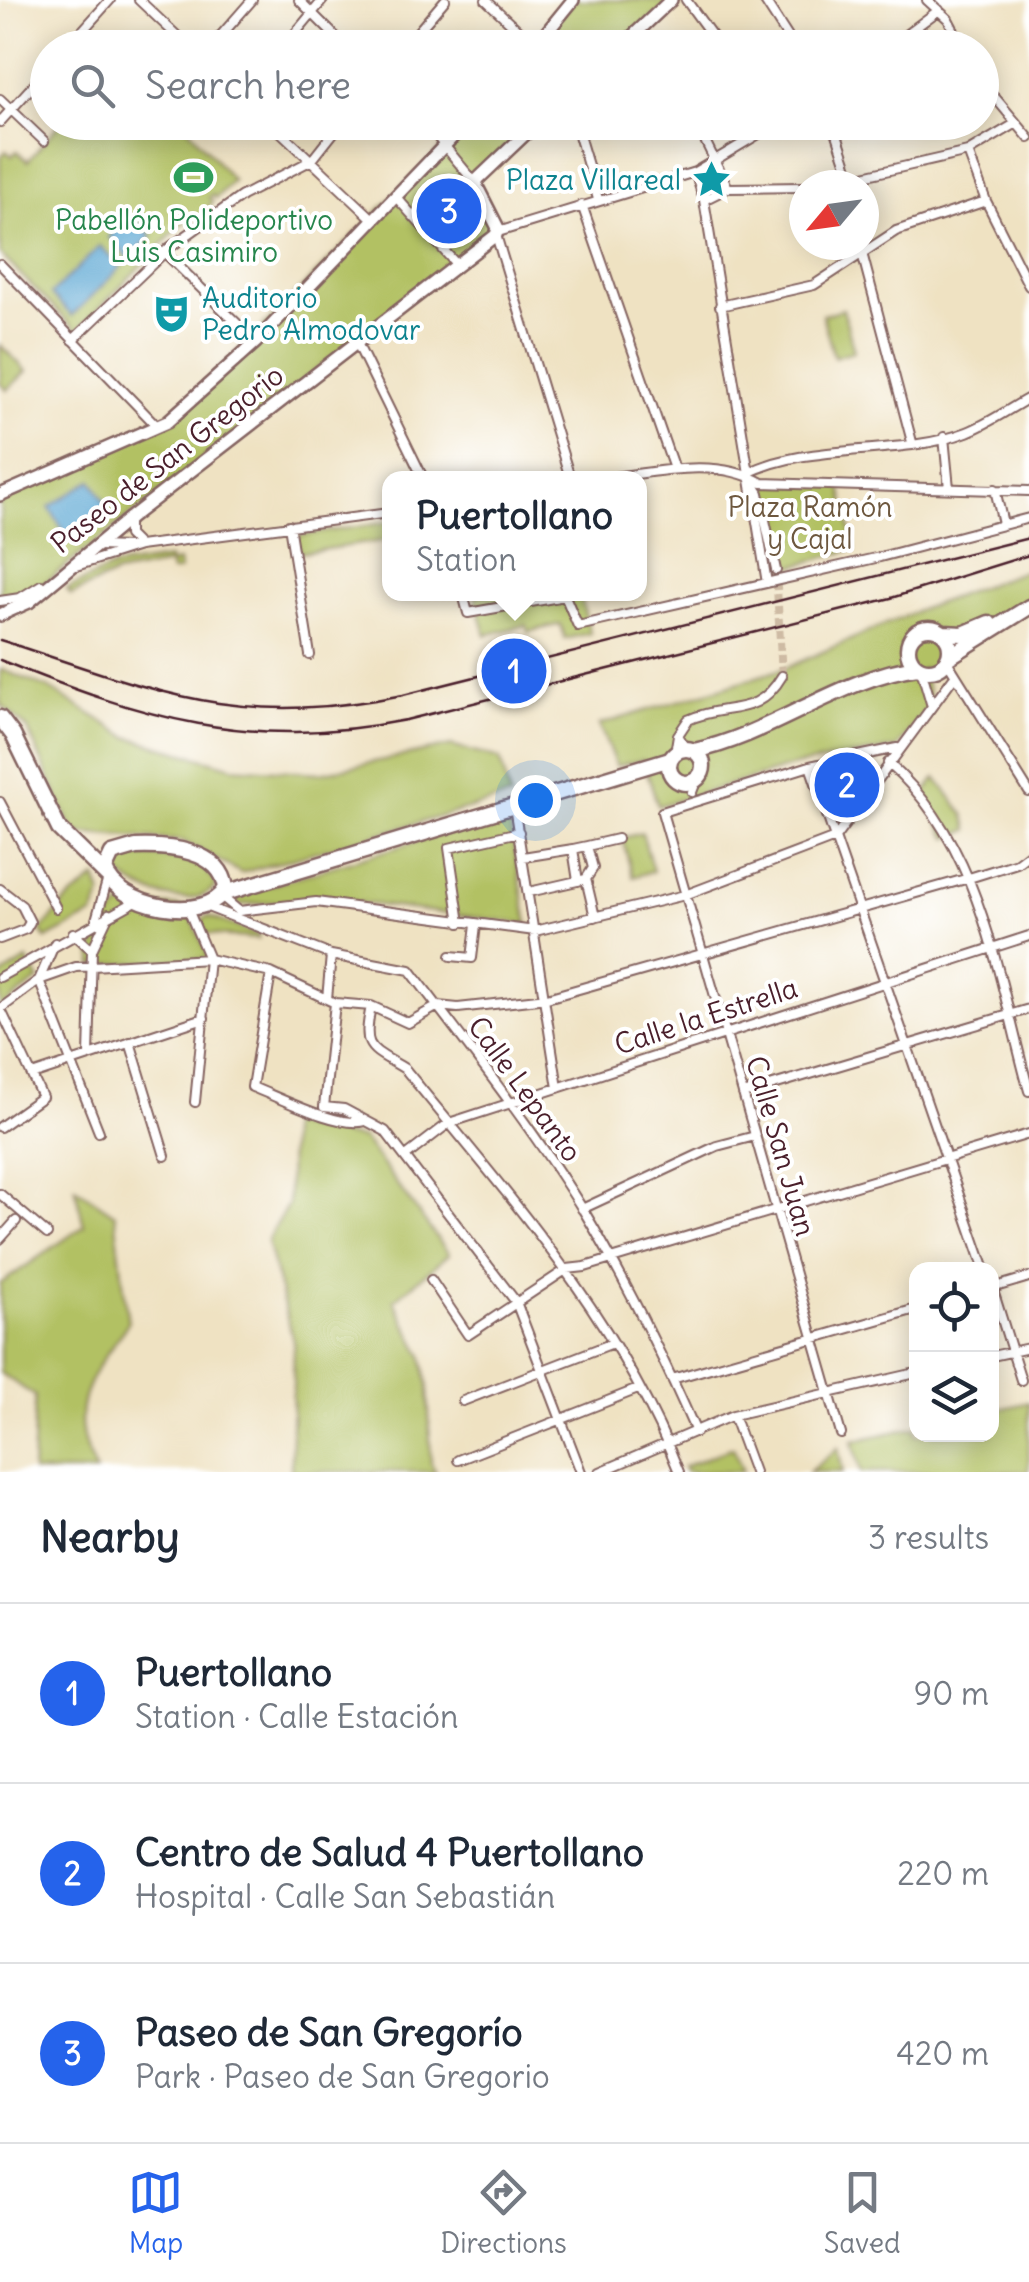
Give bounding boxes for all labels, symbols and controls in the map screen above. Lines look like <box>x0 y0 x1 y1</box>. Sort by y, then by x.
search box <box>30 30 999 140</box>
icon: search <box>65 58 120 113</box>
text: Search here <box>145 62 351 109</box>
sports icon: Pabellón Polideportivo Luis Casimiro <box>173 156 215 198</box>
place icon: Plaza Villareal <box>690 159 732 201</box>
place label: Plaza Villareal <box>506 162 681 198</box>
north arrow <box>789 170 879 260</box>
pin: 3 <box>416 174 482 248</box>
place label: Pabellón Polideportivo Luis Casimiro <box>55 202 333 270</box>
place label: Auditorio Pedro Almodovar <box>202 280 421 348</box>
theatre icon: Auditorio Pedro Almodovar <box>151 293 193 335</box>
street label: Paseo de San Gregorio <box>43 357 291 561</box>
popup <box>382 471 647 601</box>
park label: Plaza Ramón y Cajal <box>727 489 893 557</box>
text: Puertollano <box>416 492 613 539</box>
text: Station <box>416 539 517 580</box>
pin: 1 <box>482 634 546 708</box>
pin: 2 <box>814 748 880 822</box>
your location <box>510 775 561 826</box>
street label: Calle la Estrella <box>610 969 802 1063</box>
street label: Calle Lepanto <box>460 1009 590 1169</box>
street label: Calle San Juan <box>738 1052 824 1240</box>
map controls <box>909 1262 999 1442</box>
button: locate <box>909 1262 999 1352</box>
button: layers <box>909 1352 999 1442</box>
text: Nearby <box>40 1511 179 1563</box>
text: 3 results <box>868 1517 989 1558</box>
text: Puertollano <box>135 1649 332 1696</box>
text: 1 <box>66 1673 79 1714</box>
text: 90 m <box>914 1673 989 1714</box>
text: Station · Calle Estación <box>135 1696 459 1737</box>
text: Centro de Salud 4 Puertollano <box>135 1829 644 1876</box>
text: 2 <box>64 1853 81 1894</box>
text: 220 m <box>897 1853 989 1894</box>
text: Hospital · Calle San Sebastián <box>135 1876 555 1917</box>
text: Paseo de San Gregorío <box>135 2009 523 2056</box>
text: 3 <box>63 2033 82 2074</box>
text: 420 m <box>896 2033 989 2074</box>
text: Park · Paseo de San Gregorio <box>135 2056 550 2097</box>
tab: Map <box>128 2165 183 2261</box>
tab: Directions <box>440 2165 567 2261</box>
tab: Saved <box>824 2165 901 2261</box>

